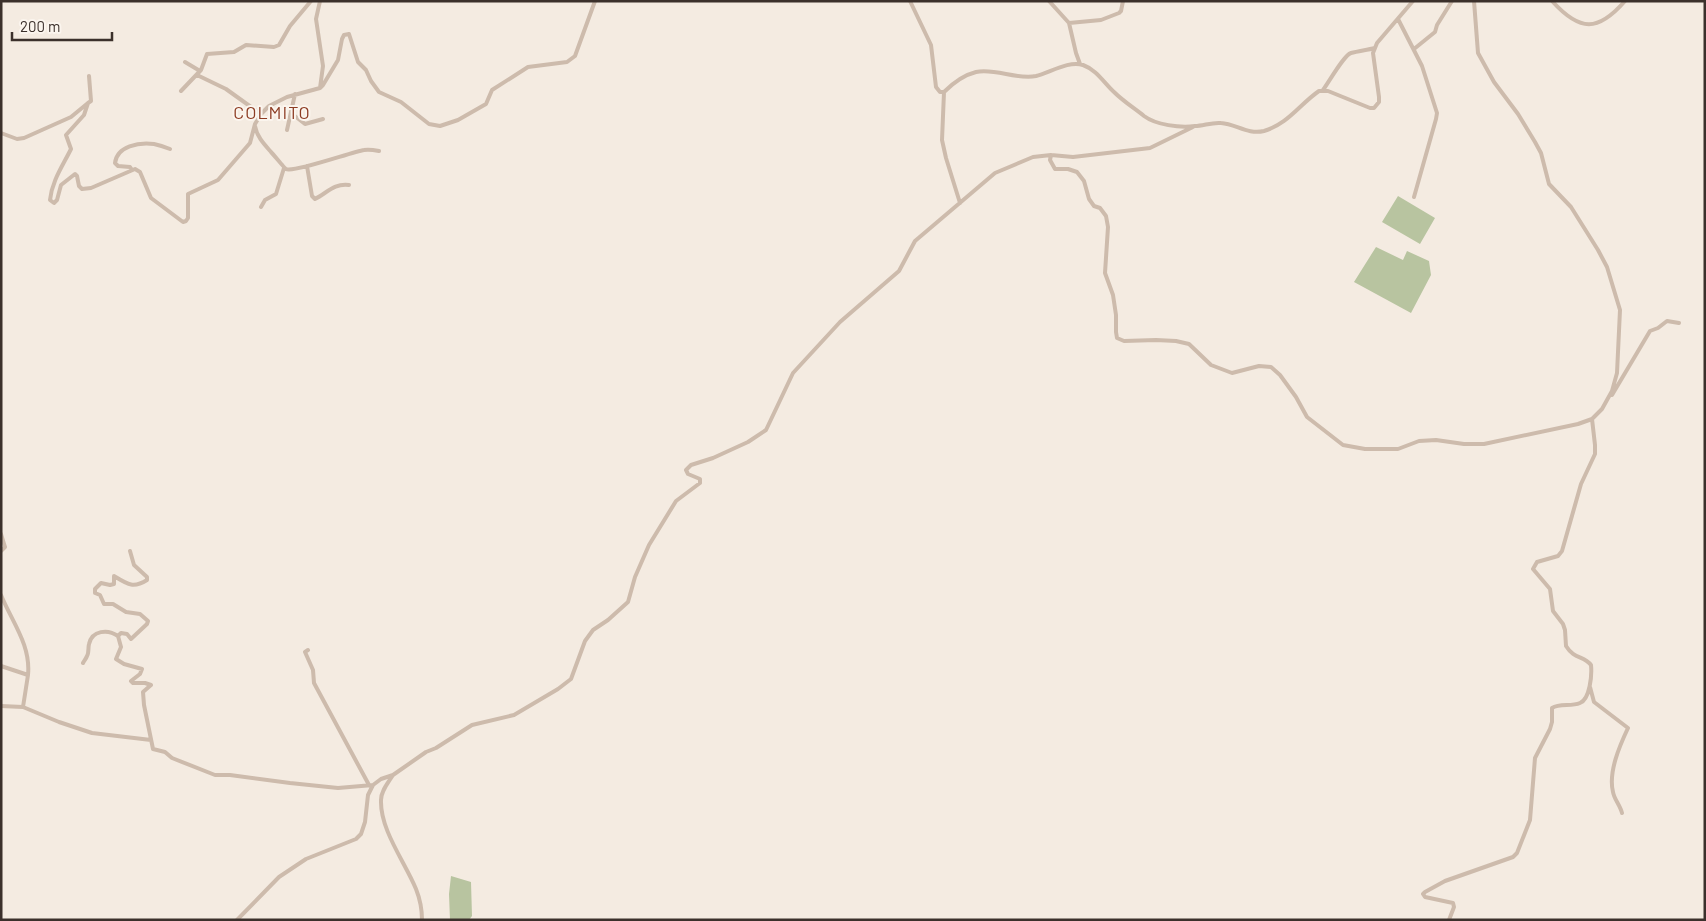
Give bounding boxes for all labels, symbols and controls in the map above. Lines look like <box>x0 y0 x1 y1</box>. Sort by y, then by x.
scale bar <box>12 10 112 42</box>
text: 200 m <box>20 17 60 35</box>
district label: COLMITO <box>233 101 311 123</box>

